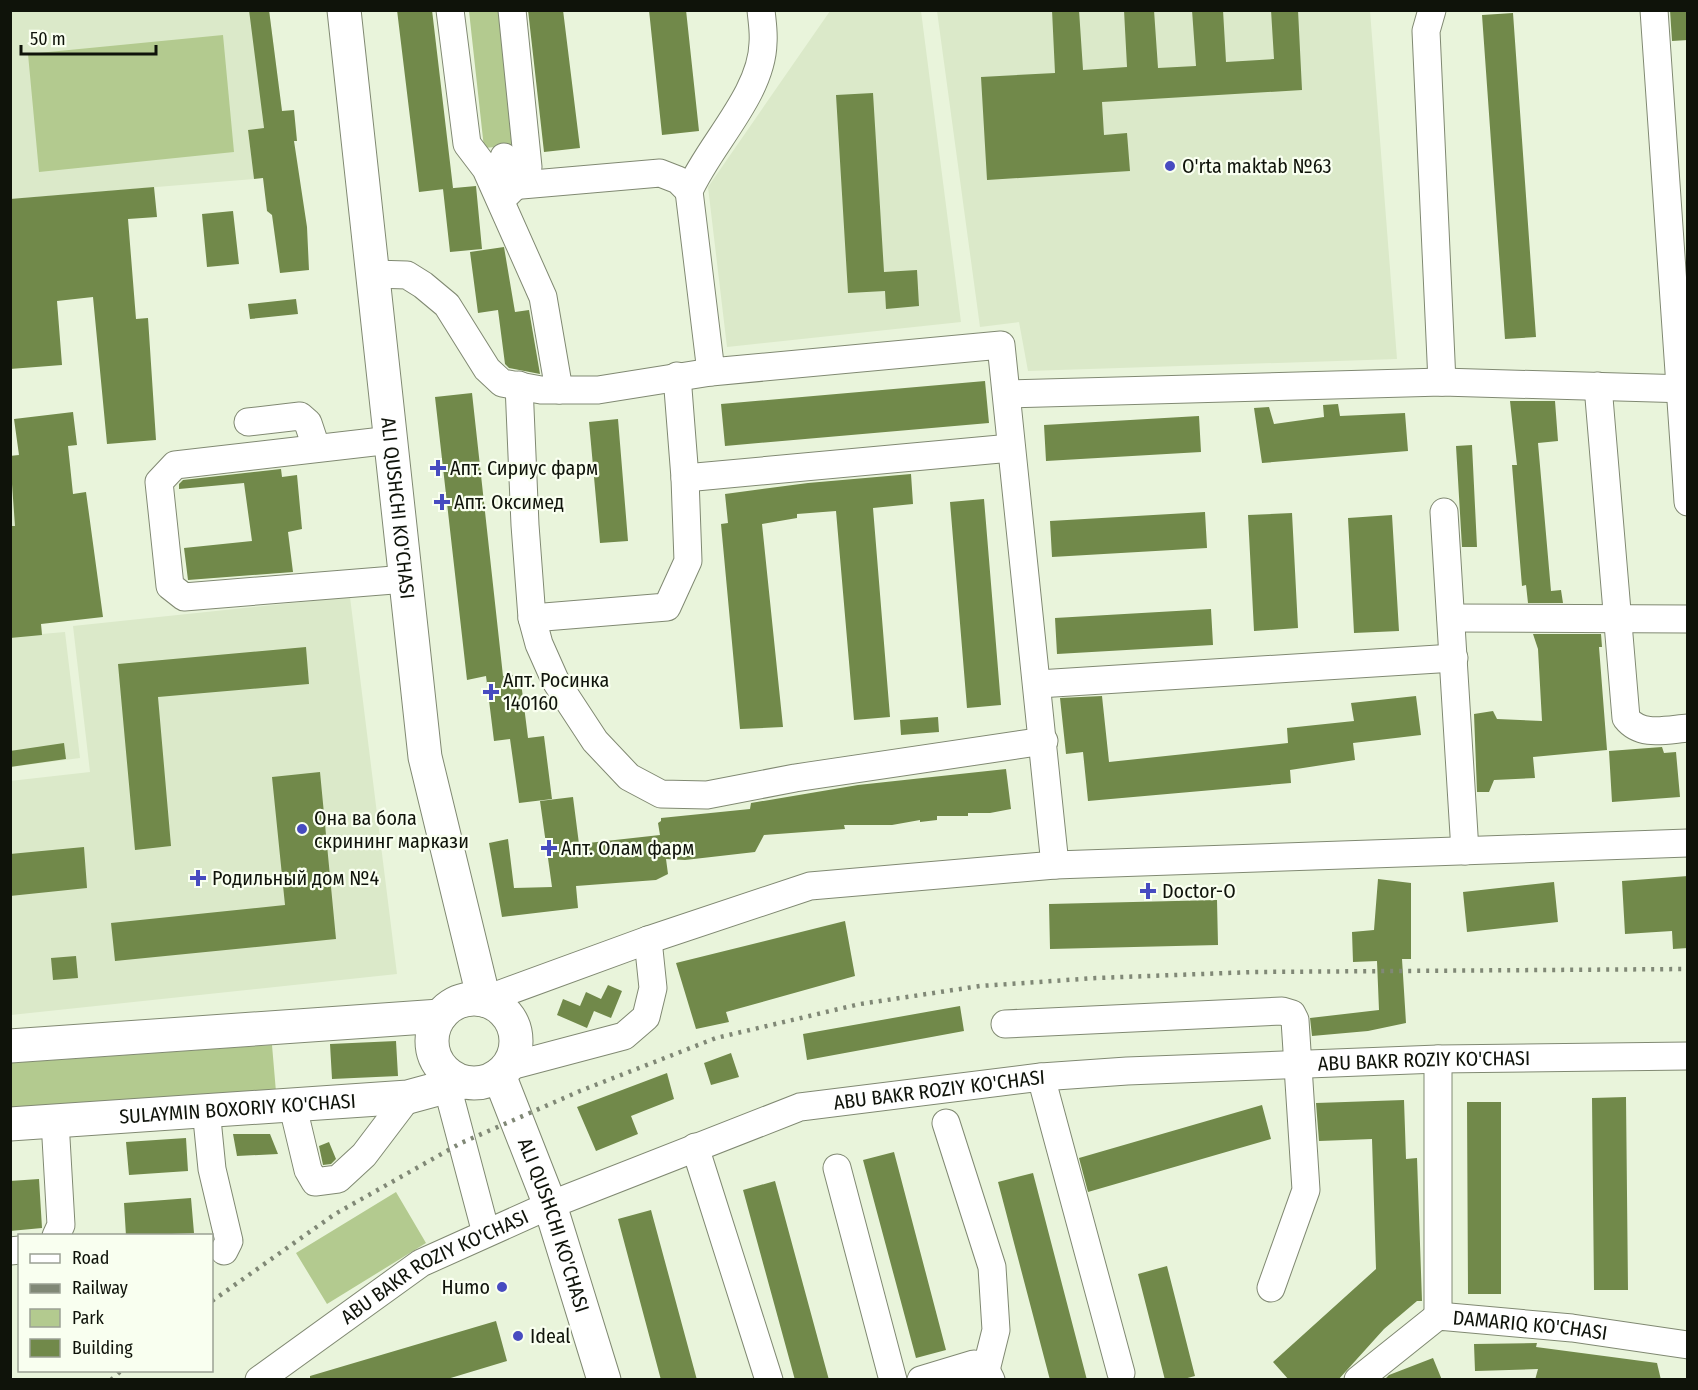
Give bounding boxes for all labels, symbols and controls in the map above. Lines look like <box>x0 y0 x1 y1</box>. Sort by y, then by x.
scale bar <box>21 18 156 56</box>
text: 50 m <box>30 28 66 50</box>
place label: O'rta maktab №63 <box>1182 154 1331 178</box>
marker: O'rta maktab №63 <box>1163 159 1177 173</box>
street label: ALI QUSHCHI KO'CHASI <box>376 416 420 600</box>
place label: Апт. Сириус фарм <box>450 456 598 480</box>
marker: Апт. Сириус фарм <box>431 461 445 475</box>
place label: Апт. Оксимед <box>454 490 564 514</box>
marker: Апт. Оксимед <box>435 495 449 509</box>
place label: Апт. Росинка 140160 <box>503 668 609 715</box>
marker: Апт. Росинка 140160 <box>484 685 498 699</box>
place label: Она ва бола скрининг маркази <box>314 806 469 853</box>
marker: Она ва бола скрининг маркази <box>295 822 309 836</box>
place label: Апт. Олам фарм <box>561 836 694 860</box>
marker: Апт. Олам фарм <box>542 841 556 855</box>
place label: Родильный дом №4 <box>212 866 379 890</box>
marker: Родильный дом №4 <box>189 869 207 887</box>
place label: Doctor-O <box>1162 879 1236 903</box>
marker: Doctor-O <box>1139 882 1157 900</box>
street label: ABU BAKR ROZIY KO'CHASI <box>1317 1046 1530 1076</box>
street label: ABU BAKR ROZIY KO'CHASI <box>832 1065 1045 1115</box>
street label: SULAYMIN BOXORIY KO'CHASI <box>118 1089 357 1129</box>
street label: ALI QUSHCHI KO'CHASI <box>513 1134 594 1315</box>
street label: ABU BAKR ROZIY KO'CHASI <box>336 1204 532 1329</box>
legend <box>18 1234 213 1372</box>
text: Road <box>72 1247 109 1269</box>
place label: Humo <box>442 1275 490 1299</box>
text: Railway <box>72 1277 128 1299</box>
marker: Humo <box>495 1280 509 1294</box>
street label: DAMARIQ KO'CHASI <box>1452 1305 1609 1345</box>
text: Park <box>72 1307 105 1329</box>
place label: Ideal <box>530 1324 571 1348</box>
marker: Ideal <box>511 1329 525 1343</box>
text: Building <box>72 1337 133 1359</box>

